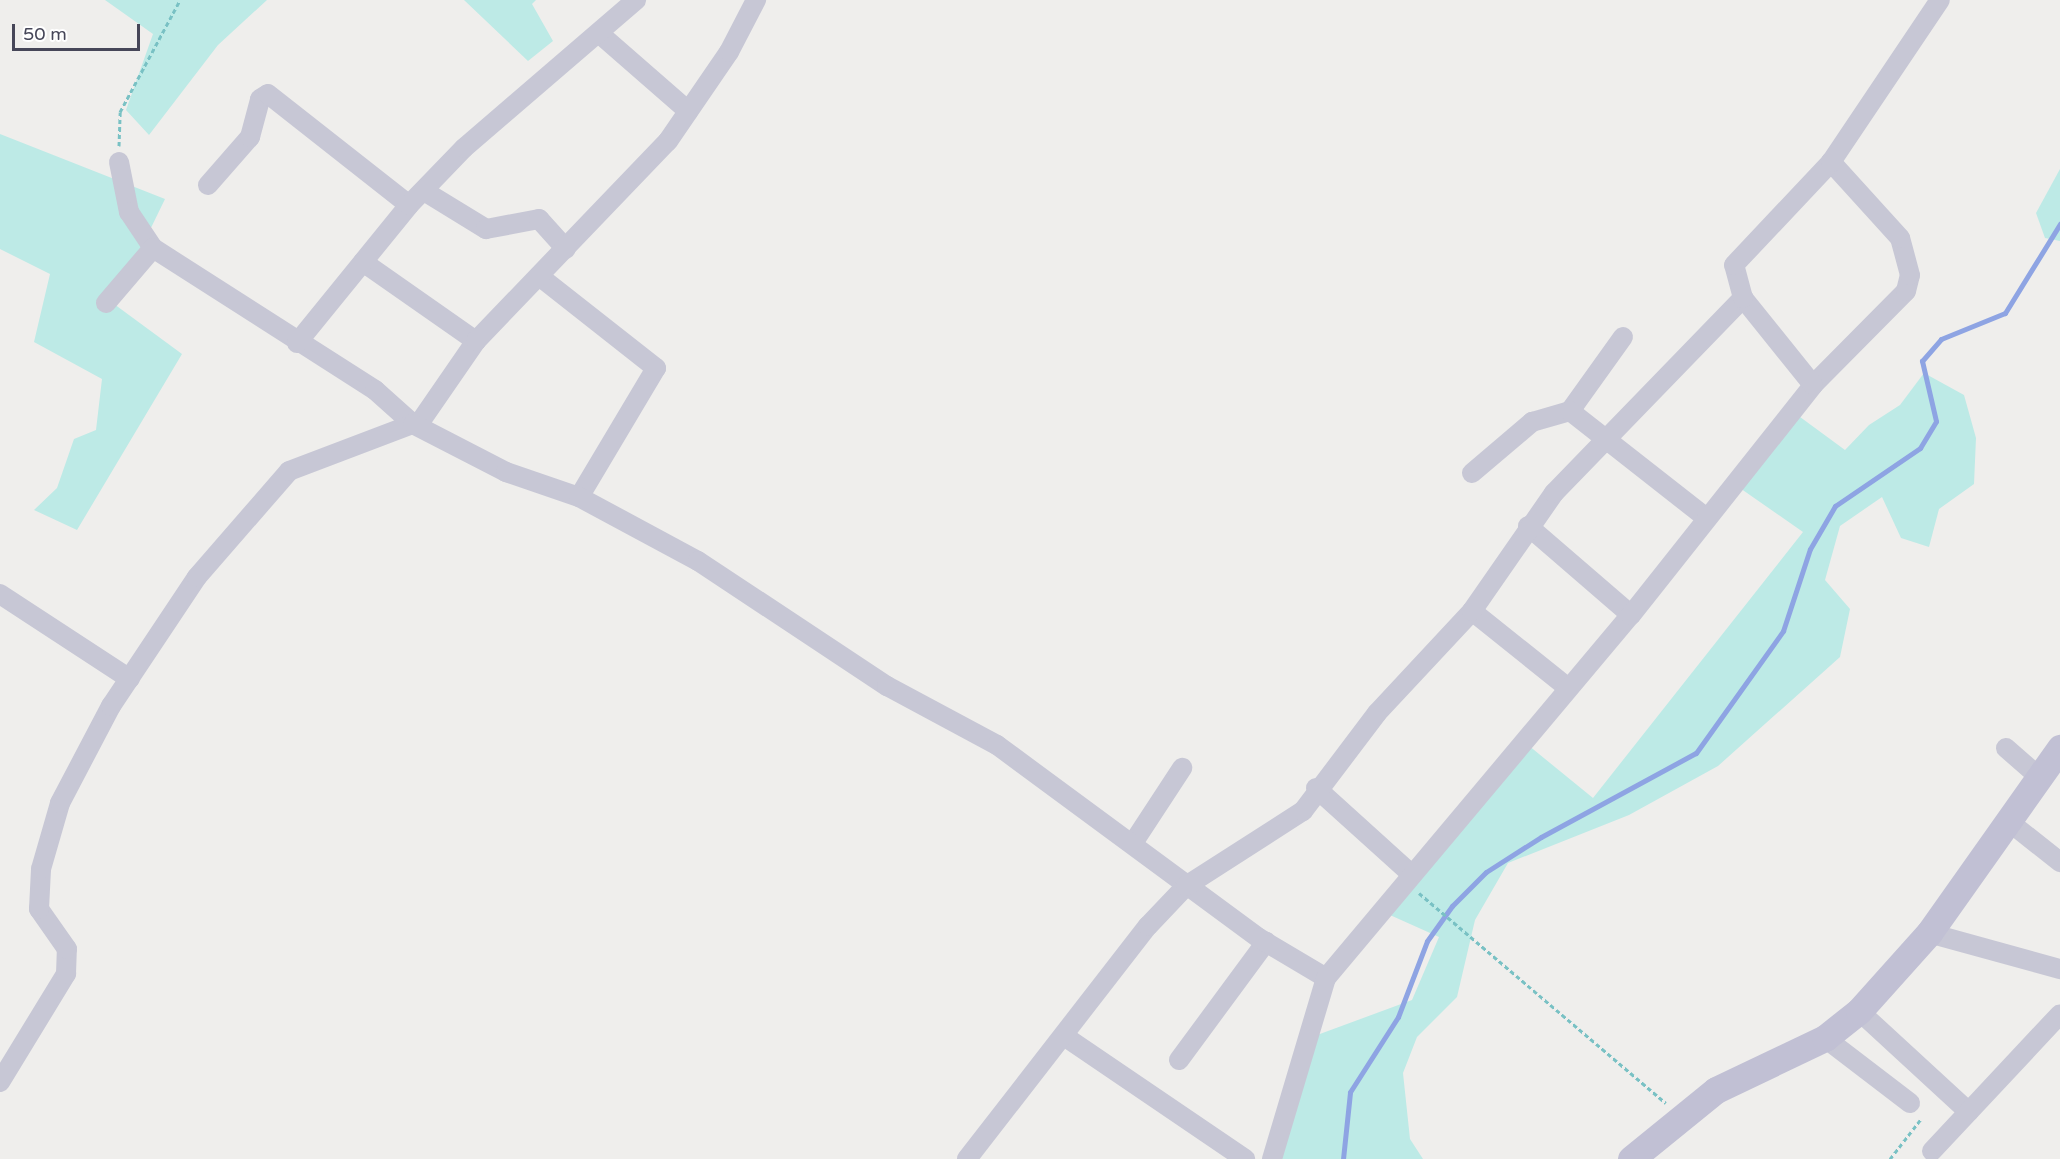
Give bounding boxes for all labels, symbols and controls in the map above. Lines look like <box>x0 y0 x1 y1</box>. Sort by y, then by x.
scale bar <box>15 12 142 50</box>
text: 50 m <box>23 23 67 45</box>

